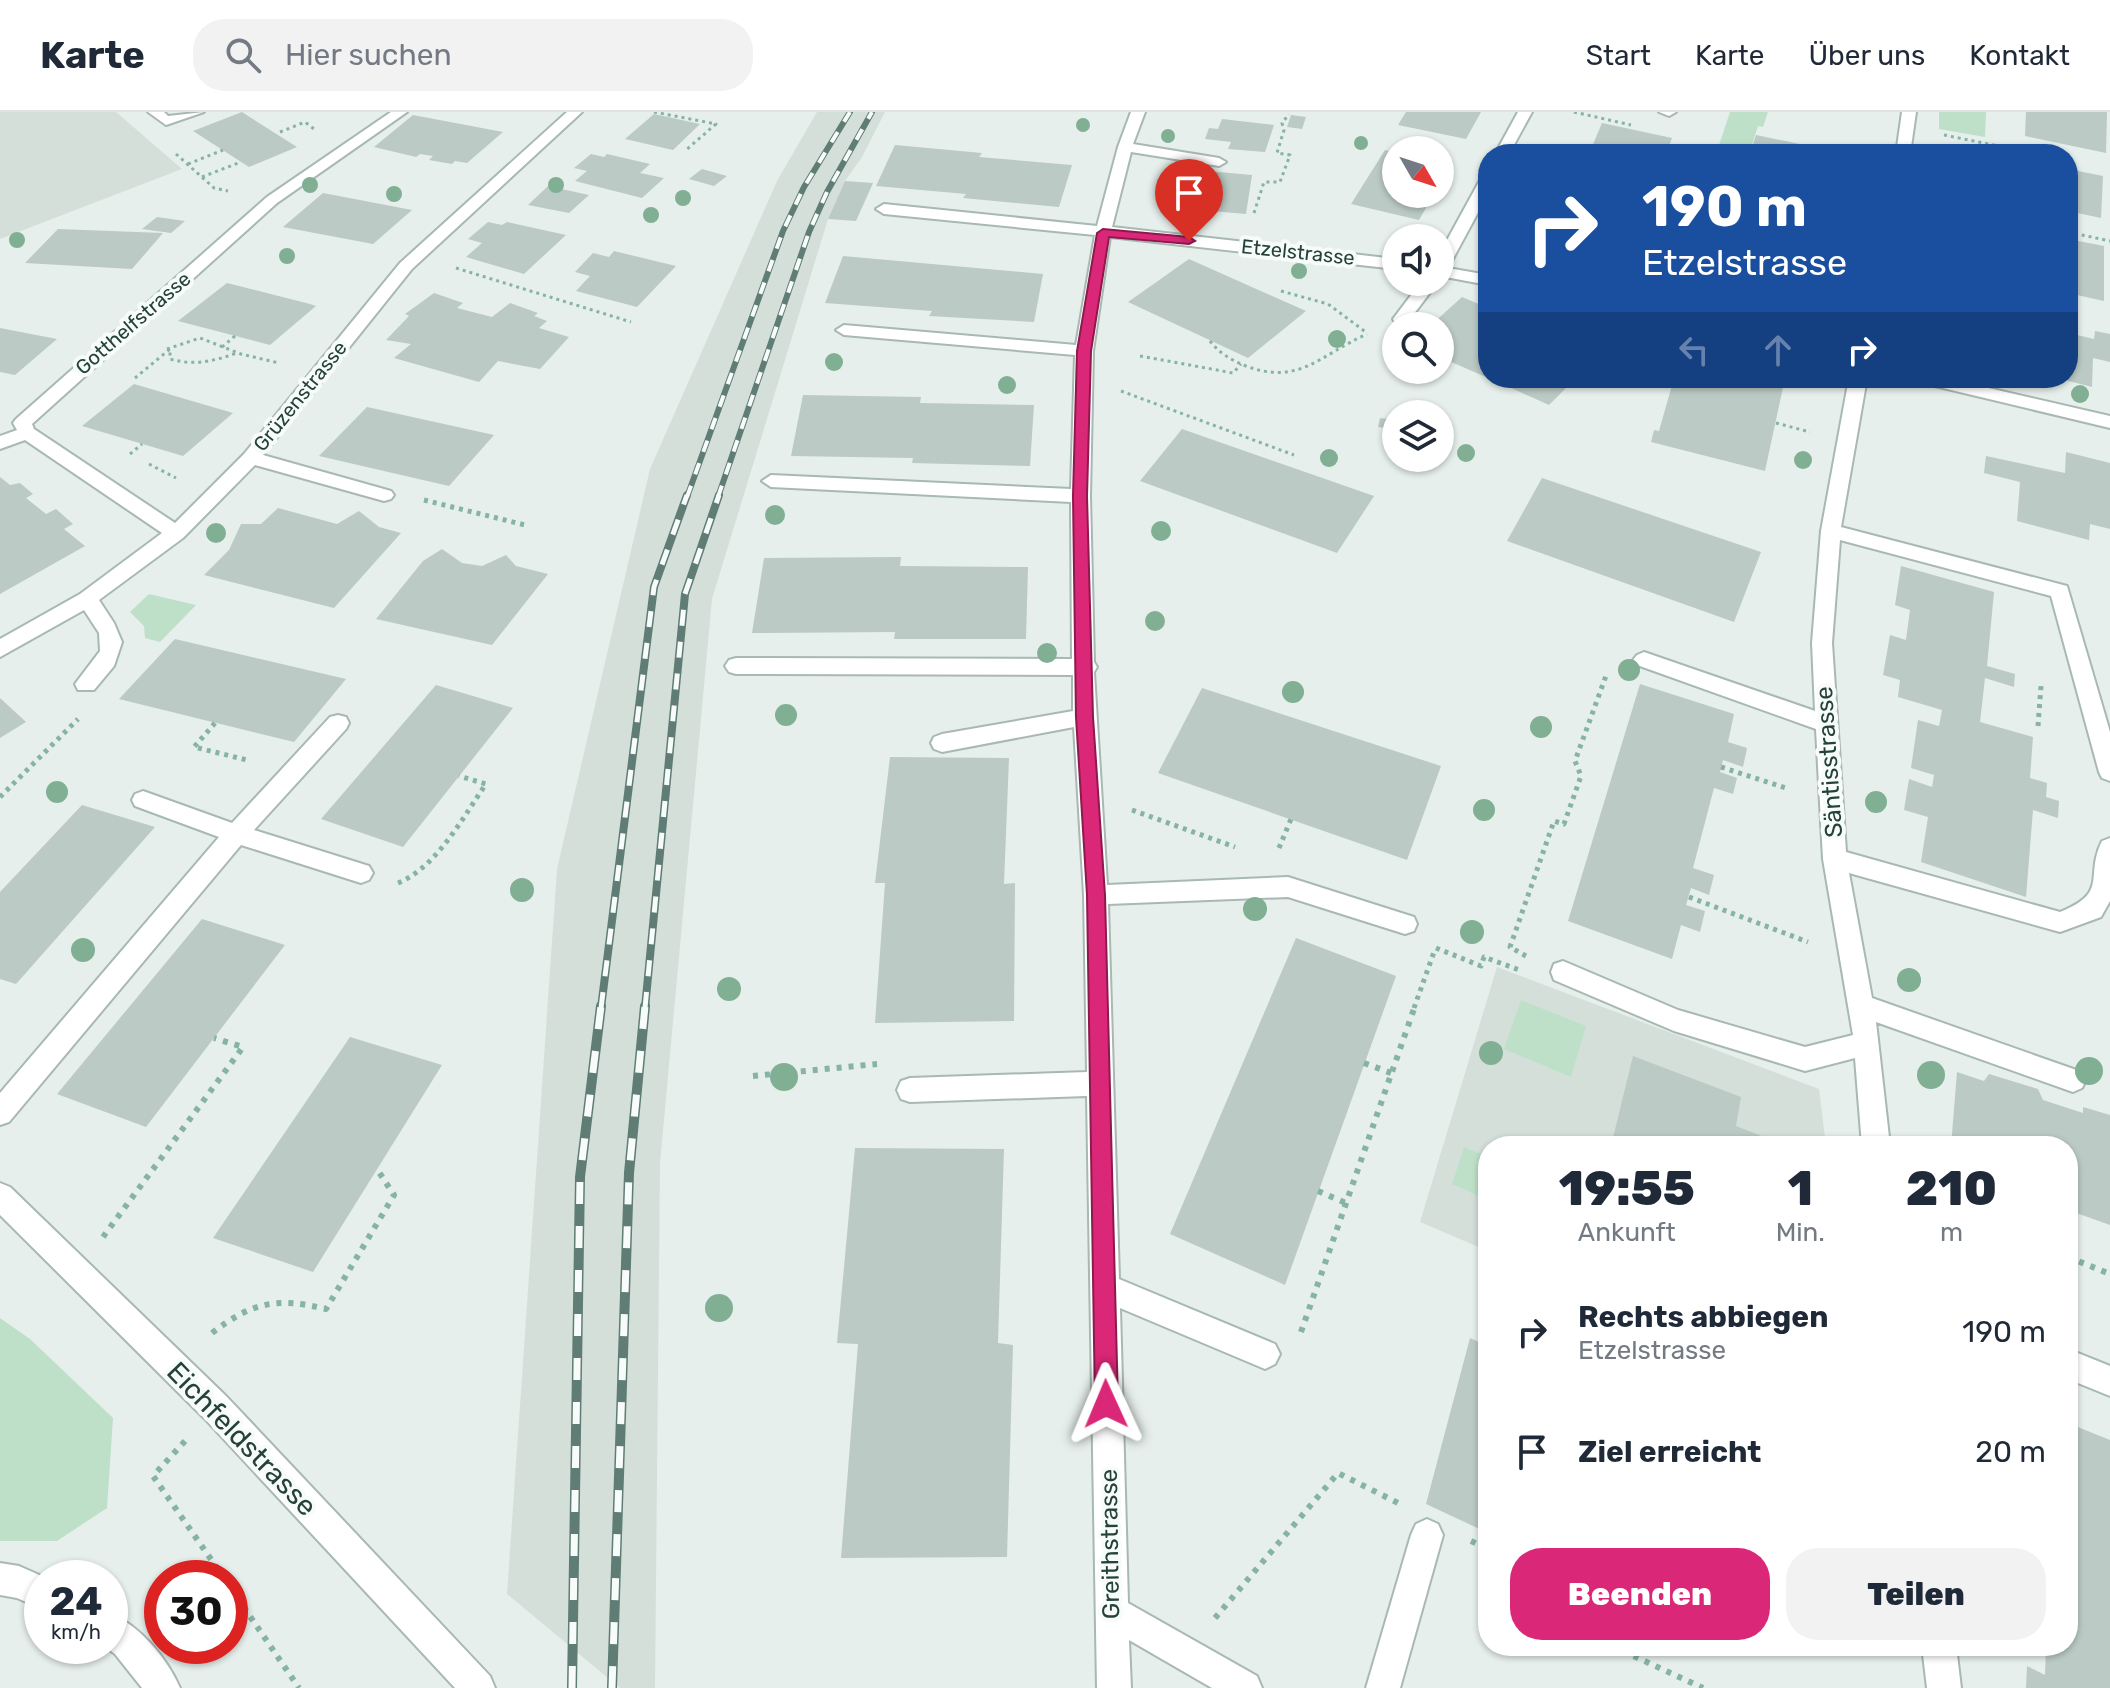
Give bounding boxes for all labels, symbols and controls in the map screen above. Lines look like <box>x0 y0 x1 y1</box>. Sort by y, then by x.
search box <box>193 19 753 91</box>
text: Karte <box>40 32 145 78</box>
icon: search <box>221 33 265 77</box>
text: Hier suchen <box>285 37 452 73</box>
text: Start <box>1586 39 1651 72</box>
text: Karte <box>1695 39 1764 72</box>
text: Über uns <box>1808 39 1925 72</box>
text: Kontakt <box>1969 39 2070 72</box>
north arrow <box>1382 136 1454 208</box>
map controls <box>1382 136 1454 472</box>
pin <box>1155 159 1223 241</box>
icon: arrive <box>1167 171 1211 215</box>
text: 190 m <box>1642 174 1807 240</box>
icon: right <box>1510 176 1614 280</box>
button: sound <box>1382 224 1454 296</box>
street label: Etzelstrasse <box>1240 234 1356 270</box>
text: Etzelstrasse <box>1642 241 1847 284</box>
street label: Gotthelfstrasse <box>71 266 195 380</box>
button: search <box>1382 312 1454 384</box>
icon: left <box>1672 328 1716 372</box>
icon: ahead <box>1756 328 1800 372</box>
icon: right <box>1840 328 1884 372</box>
street label: Grüzenstrasse <box>248 336 352 456</box>
button: layers <box>1382 400 1454 472</box>
street label: Säntisstrasse <box>1810 685 1848 839</box>
text: 19:55 <box>1559 1160 1695 1217</box>
text: 1 <box>1788 1160 1813 1217</box>
text: 210 <box>1906 1160 1997 1217</box>
text: Ankunft <box>1578 1217 1676 1248</box>
text: Min. <box>1776 1217 1825 1248</box>
text: m <box>1940 1217 1963 1248</box>
text: Rechts abbiegen <box>1578 1299 1828 1335</box>
icon: right <box>1510 1310 1554 1354</box>
text: 190 m <box>1962 1314 2046 1350</box>
text: Etzelstrasse <box>1578 1335 1726 1366</box>
street label: Eichfeldstrasse <box>160 1355 324 1523</box>
position arrow <box>1064 1362 1148 1446</box>
icon: arrive <box>1510 1430 1554 1474</box>
text: Ziel erreicht <box>1578 1434 1761 1470</box>
text: 20 m <box>1975 1434 2046 1470</box>
street label: Greithstrasse <box>1095 1469 1125 1619</box>
button: Beenden <box>1510 1548 1770 1640</box>
button: Teilen <box>1786 1548 2046 1640</box>
speed limit sign: 30 <box>144 1560 248 1664</box>
text: 24 <box>49 1578 103 1625</box>
text: km/h <box>51 1620 101 1644</box>

